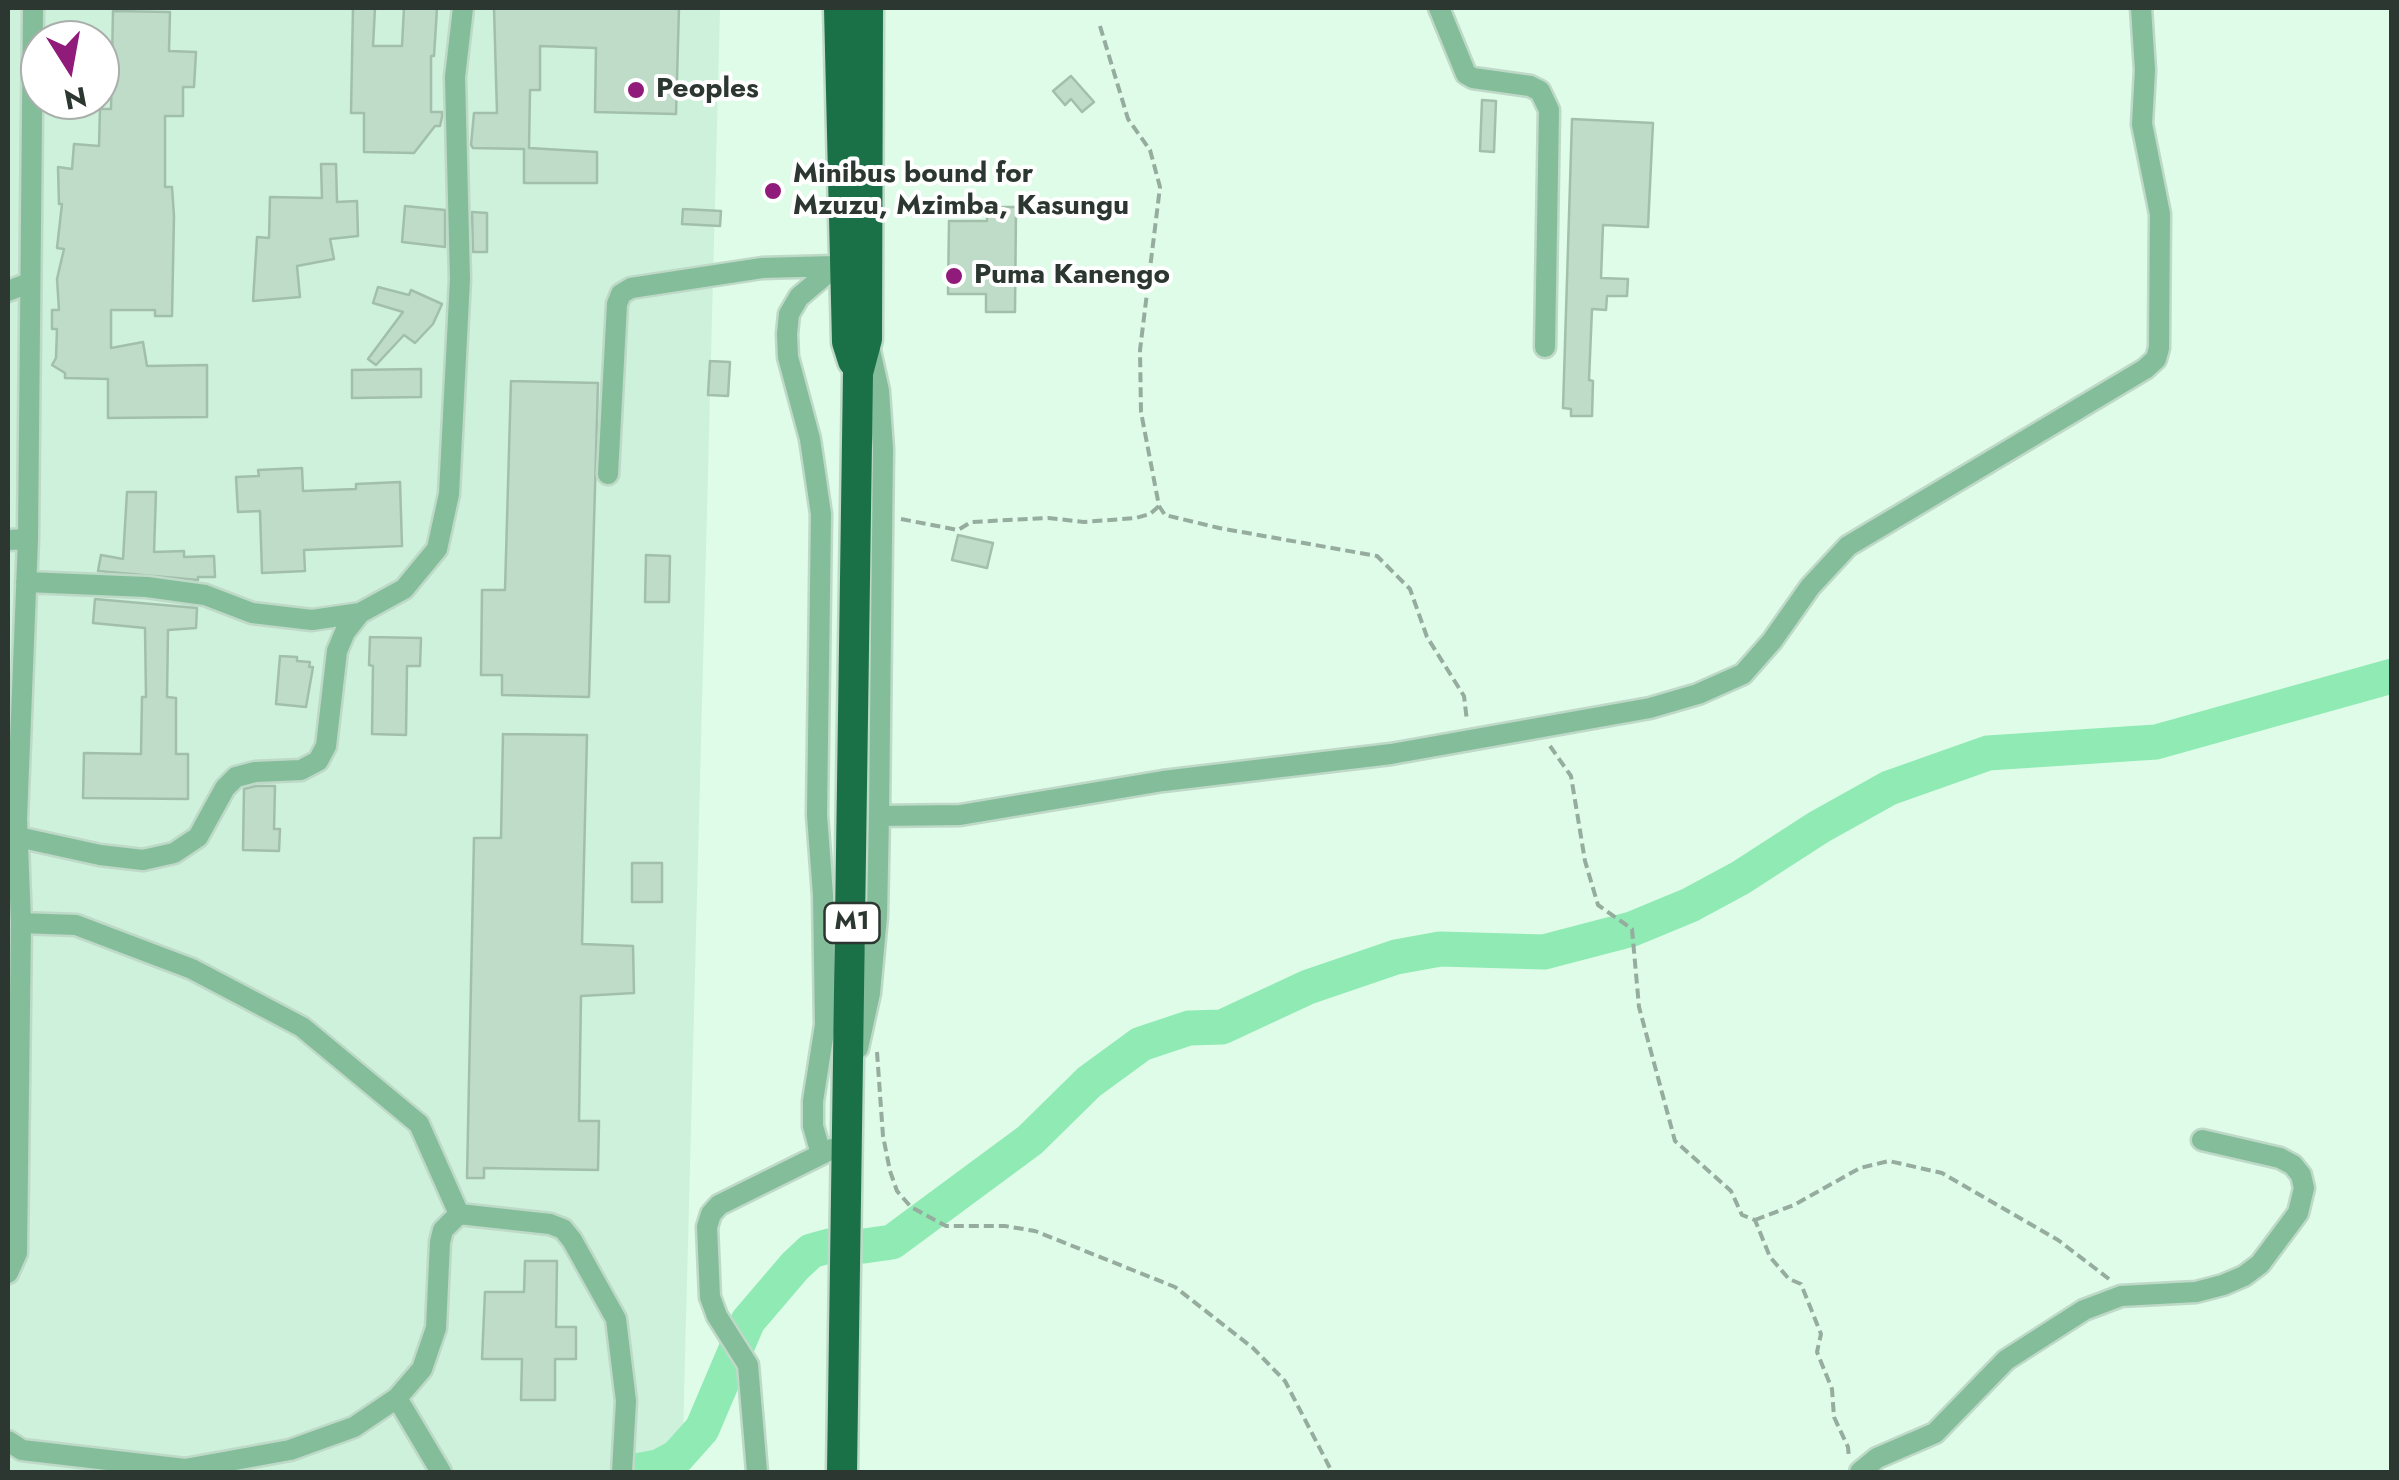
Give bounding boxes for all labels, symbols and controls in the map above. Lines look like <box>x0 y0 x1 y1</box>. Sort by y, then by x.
north arrow <box>20 20 120 120</box>
place label: Peoples <box>656 73 759 107</box>
text: N <box>61 76 90 120</box>
marker: Peoples <box>625 79 647 101</box>
place label: Minibus bound for Mzuzu, Mzimba, Kasungu <box>793 158 1129 224</box>
marker: Minibus bound for Mzuzu, Mzimba, Kasungu <box>762 180 784 202</box>
place label: Puma Kanengo <box>974 259 1170 293</box>
marker: Puma Kanengo <box>943 265 965 287</box>
road number: M1 <box>824 903 880 943</box>

